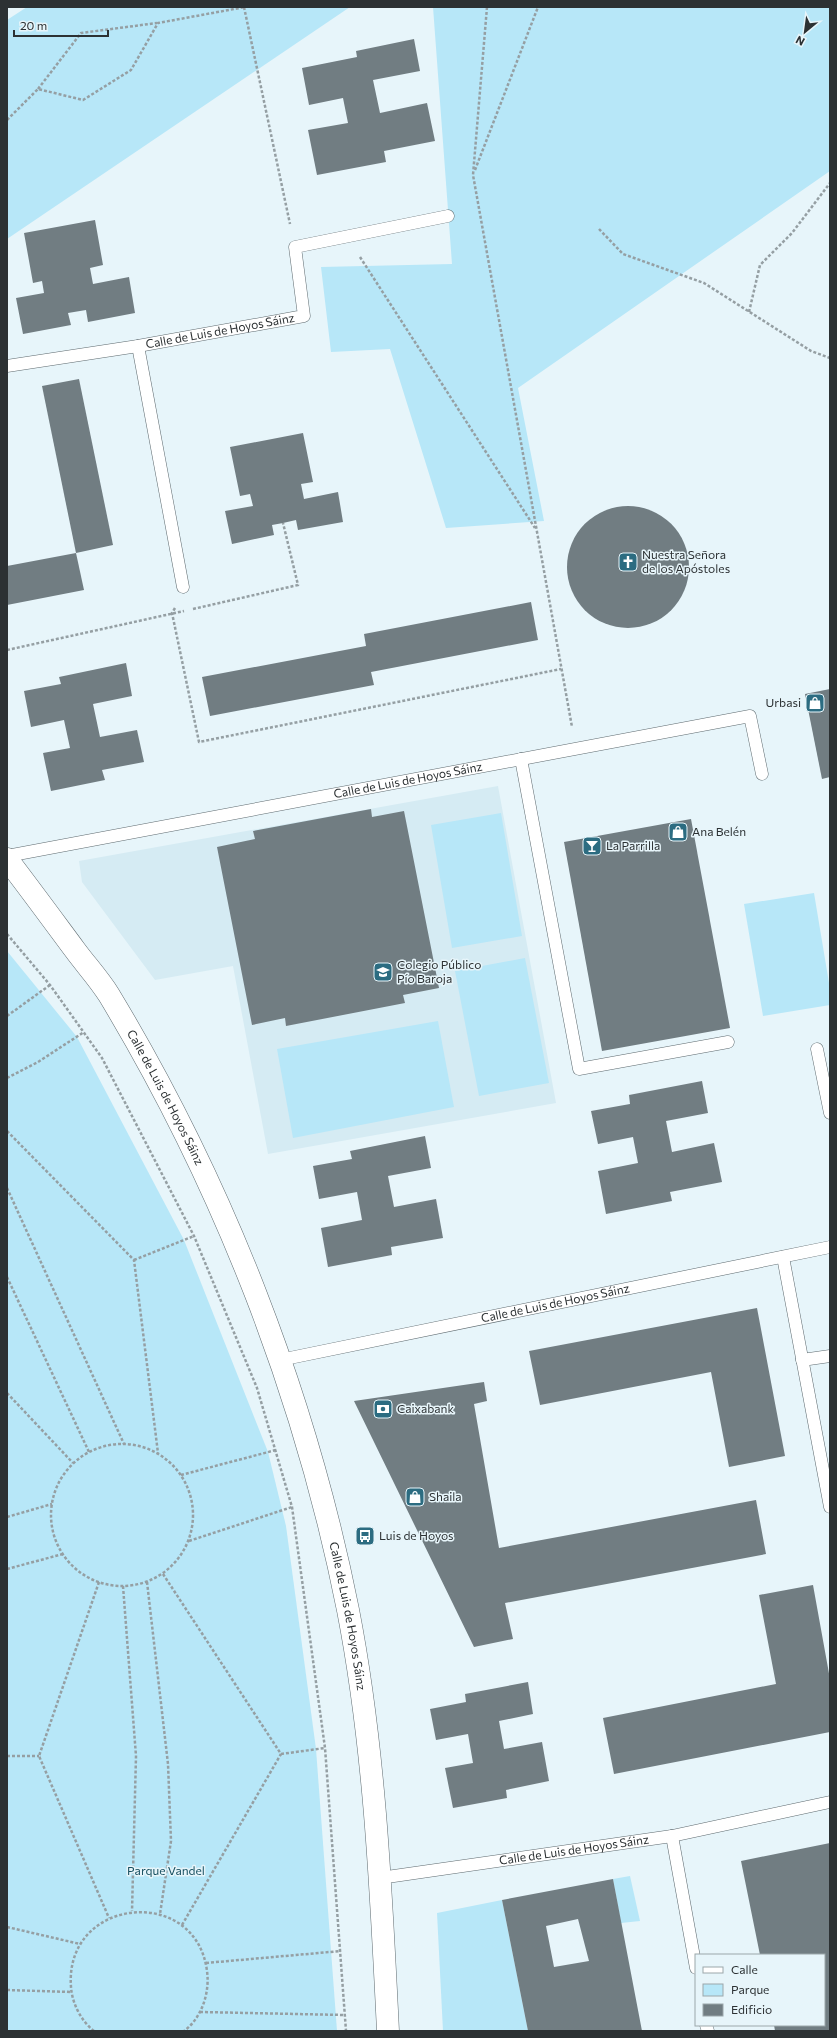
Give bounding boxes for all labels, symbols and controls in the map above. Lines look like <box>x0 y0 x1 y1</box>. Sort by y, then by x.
scale bar <box>14 12 108 38</box>
north arrow <box>785 12 825 52</box>
text: 20 m <box>20 18 47 32</box>
text: N <box>793 33 807 49</box>
street label: Calle de Luis de Hoyos Sáinz <box>144 310 296 350</box>
place label: Nuestra Señora de los Apóstoles <box>642 547 730 575</box>
church icon: Nuestra Señora de los Apóstoles <box>617 551 639 573</box>
shop icon: Urbasi <box>804 692 826 714</box>
place label: Urbasi <box>766 695 801 709</box>
street label: Calle de Luis de Hoyos Sáinz <box>332 759 483 800</box>
shop icon: Ana Belén <box>667 821 689 843</box>
place label: Ana Belén <box>692 824 746 838</box>
bar icon: La Parrilla <box>581 835 603 857</box>
place label: La Parrilla <box>606 838 660 852</box>
place label: Colegio Público Pío Baroja <box>397 957 481 985</box>
school or university icon: Colegio Público Pío Baroja <box>372 961 394 983</box>
street label: Calle de Luis de Hoyos Sáinz <box>125 1027 207 1167</box>
street label: Calle de Luis de Hoyos Sáinz <box>480 1280 630 1325</box>
bank icon: Caixabank <box>372 1398 394 1420</box>
place label: Caixabank <box>397 1401 454 1415</box>
shop icon: Shaila <box>404 1486 426 1508</box>
place label: Shaila <box>429 1489 462 1503</box>
bus stop icon: Luis de Hoyos <box>354 1525 376 1547</box>
place label: Luis de Hoyos <box>379 1528 453 1542</box>
street label: Calle de Luis de Hoyos Sáinz <box>327 1540 369 1691</box>
street label: Calle de Luis de Hoyos Sáinz <box>498 1831 650 1867</box>
park label: Parque Vandel <box>127 1863 205 1877</box>
legend <box>695 1954 825 2026</box>
text: Calle <box>731 1962 758 1976</box>
text: Parque <box>731 1982 769 1996</box>
text: Edificio <box>731 2002 772 2016</box>

